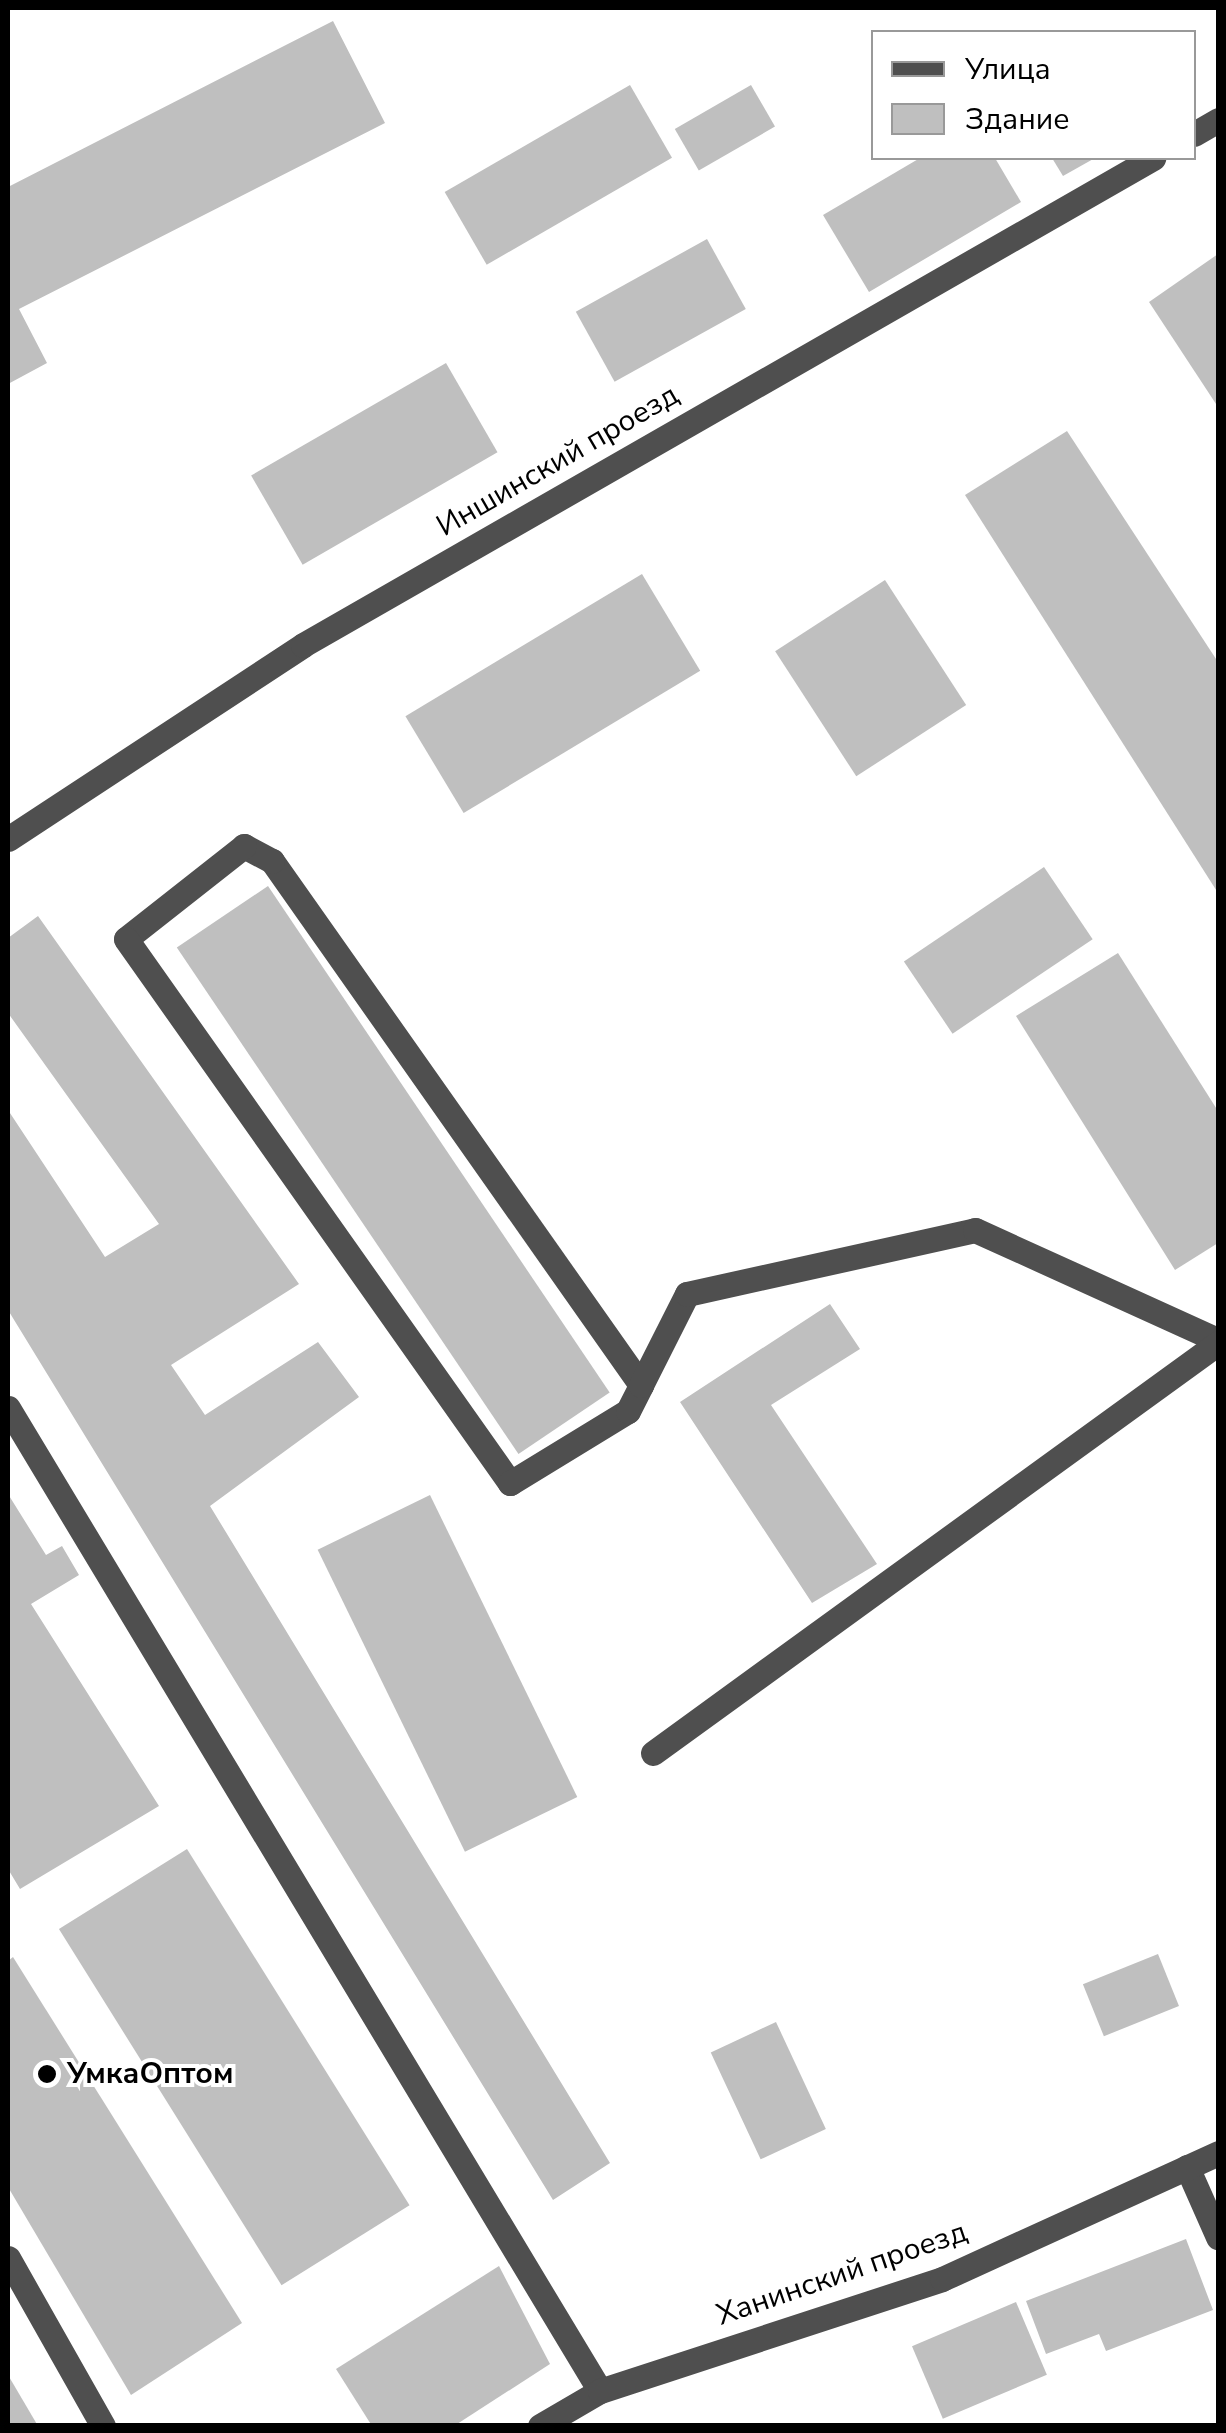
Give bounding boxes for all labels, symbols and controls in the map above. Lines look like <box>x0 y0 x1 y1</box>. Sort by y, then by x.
legend <box>871 30 1196 160</box>
text: Улица <box>965 49 1051 90</box>
text: Здание <box>965 99 1070 140</box>
street label: Иншинский проезд <box>431 377 685 545</box>
place label: УмкаОптом <box>67 2056 233 2092</box>
marker: УмкаОптом <box>36 2063 58 2085</box>
street label: Ханинский проезд <box>712 2214 972 2334</box>

